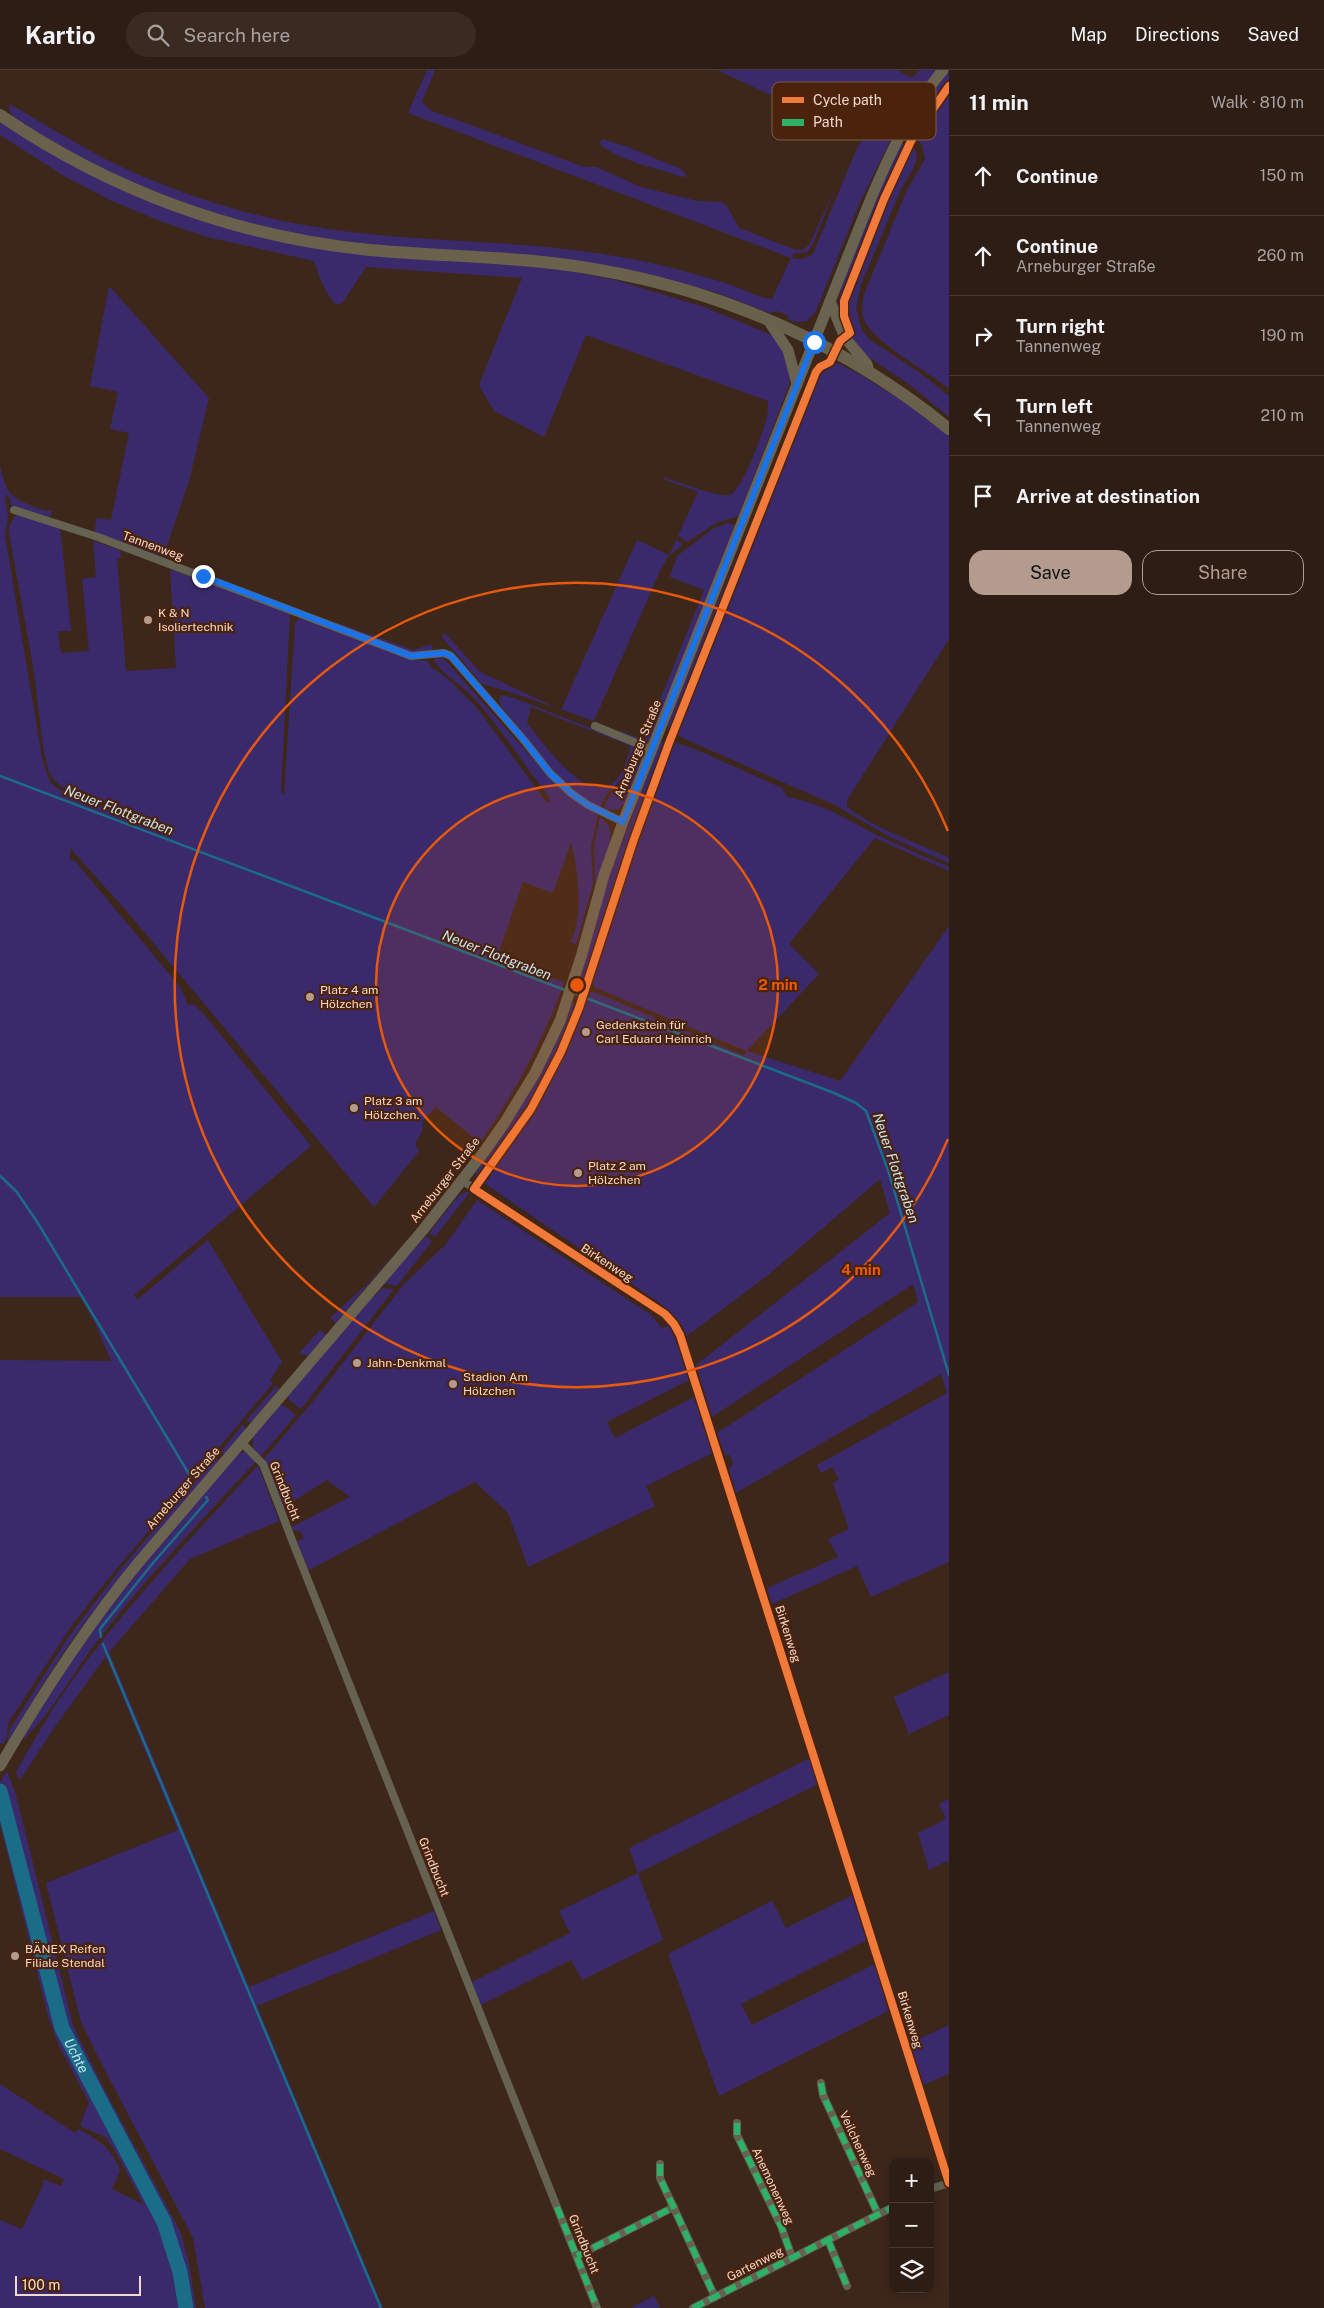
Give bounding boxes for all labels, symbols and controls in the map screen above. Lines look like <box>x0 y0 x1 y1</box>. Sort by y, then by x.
search box <box>126 12 476 57</box>
text: Kartio <box>25 21 96 49</box>
icon: search <box>144 21 172 49</box>
text: Search here <box>184 24 290 46</box>
text: Map <box>1070 24 1107 45</box>
text: Directions <box>1135 24 1220 45</box>
text: Saved <box>1248 24 1299 45</box>
legend <box>772 82 936 140</box>
text: 11 min <box>969 90 1029 115</box>
text: Cycle path <box>813 92 882 108</box>
text: Walk · 810 m <box>1211 93 1304 112</box>
text: Path <box>813 114 843 130</box>
icon: ahead <box>969 162 997 190</box>
text: Continue <box>1016 165 1098 187</box>
text: 150 m <box>1260 166 1304 185</box>
text: Continue <box>1016 235 1098 257</box>
icon: ahead <box>969 242 997 270</box>
text: 260 m <box>1257 246 1304 265</box>
text: Arneburger Straße <box>1016 257 1156 276</box>
text: Turn right <box>1016 315 1105 337</box>
icon: right <box>969 322 997 350</box>
text: 190 m <box>1260 326 1304 345</box>
route start <box>803 331 826 354</box>
text: Tannenweg <box>1016 337 1101 356</box>
text: Turn left <box>1016 395 1093 417</box>
icon: left <box>969 402 997 430</box>
text: 210 m <box>1260 406 1304 425</box>
text: Tannenweg <box>1016 417 1101 436</box>
icon: arrive <box>969 482 997 510</box>
text: Arrive at destination <box>1016 485 1200 507</box>
street label: Tannenweg <box>121 528 185 564</box>
button: Save <box>969 550 1132 595</box>
button: Share <box>1142 550 1304 595</box>
route end <box>192 565 215 588</box>
place label: K & N Isoliertechnik <box>158 606 234 634</box>
marker: K & N Isoliertechnik <box>142 614 154 626</box>
street label: Arneburger Straße <box>612 698 664 800</box>
water label: Neuer Flottgraben <box>62 782 176 838</box>
water label: Neuer Flottgraben <box>440 927 554 983</box>
centre of rings <box>568 976 586 994</box>
text: 2 min <box>758 976 798 993</box>
place label: Platz 4 am Hölzchen <box>320 983 378 1011</box>
marker: Platz 4 am Hölzchen <box>304 991 316 1003</box>
place label: Gedenkstein für Carl Eduard Heinrich <box>596 1018 712 1046</box>
marker: Gedenkstein für Carl Eduard Heinrich <box>580 1026 592 1038</box>
place label: Platz 3 am Hölzchen. <box>364 1094 422 1122</box>
marker: Platz 3 am Hölzchen. <box>348 1102 360 1114</box>
water label: Neuer Flottgraben <box>870 1111 922 1225</box>
street label: Arneburger Straße <box>407 1134 483 1226</box>
place label: Platz 2 am Hölzchen <box>588 1159 646 1187</box>
marker: Platz 2 am Hölzchen <box>572 1167 584 1179</box>
street label: Birkenweg <box>578 1241 636 1285</box>
text: 4 min <box>841 1261 881 1278</box>
place label: Jahn-Denkmal <box>367 1356 446 1370</box>
marker: Jahn-Denkmal <box>351 1357 363 1369</box>
place label: Stadion Am Hölzchen <box>463 1370 528 1398</box>
marker: Stadion Am Hölzchen <box>447 1378 459 1390</box>
street label: Arneburger Straße <box>143 1444 223 1532</box>
street label: Grindbucht <box>267 1459 303 1523</box>
street label: Birkenweg <box>772 1604 804 1664</box>
street label: Grindbucht <box>416 1835 452 1899</box>
place label: BÄNEX Reifen Filiale Stendal <box>25 1942 106 1970</box>
marker: BÄNEX Reifen Filiale Stendal <box>9 1950 21 1962</box>
street label: Birkenweg <box>895 1990 925 2050</box>
water label: Uchte <box>61 2035 92 2076</box>
street label: Veilchenweg <box>837 2109 879 2179</box>
street label: Anemonenweg <box>749 2145 797 2227</box>
map controls <box>889 2158 934 2293</box>
button: + <box>889 2158 934 2203</box>
button: − <box>889 2203 934 2248</box>
street label: Grindbucht <box>566 2212 602 2276</box>
street label: Gartenweg <box>724 2244 786 2284</box>
button: layers <box>889 2248 934 2293</box>
scale bar <box>15 2273 141 2296</box>
text: 100 m <box>22 2277 60 2293</box>

